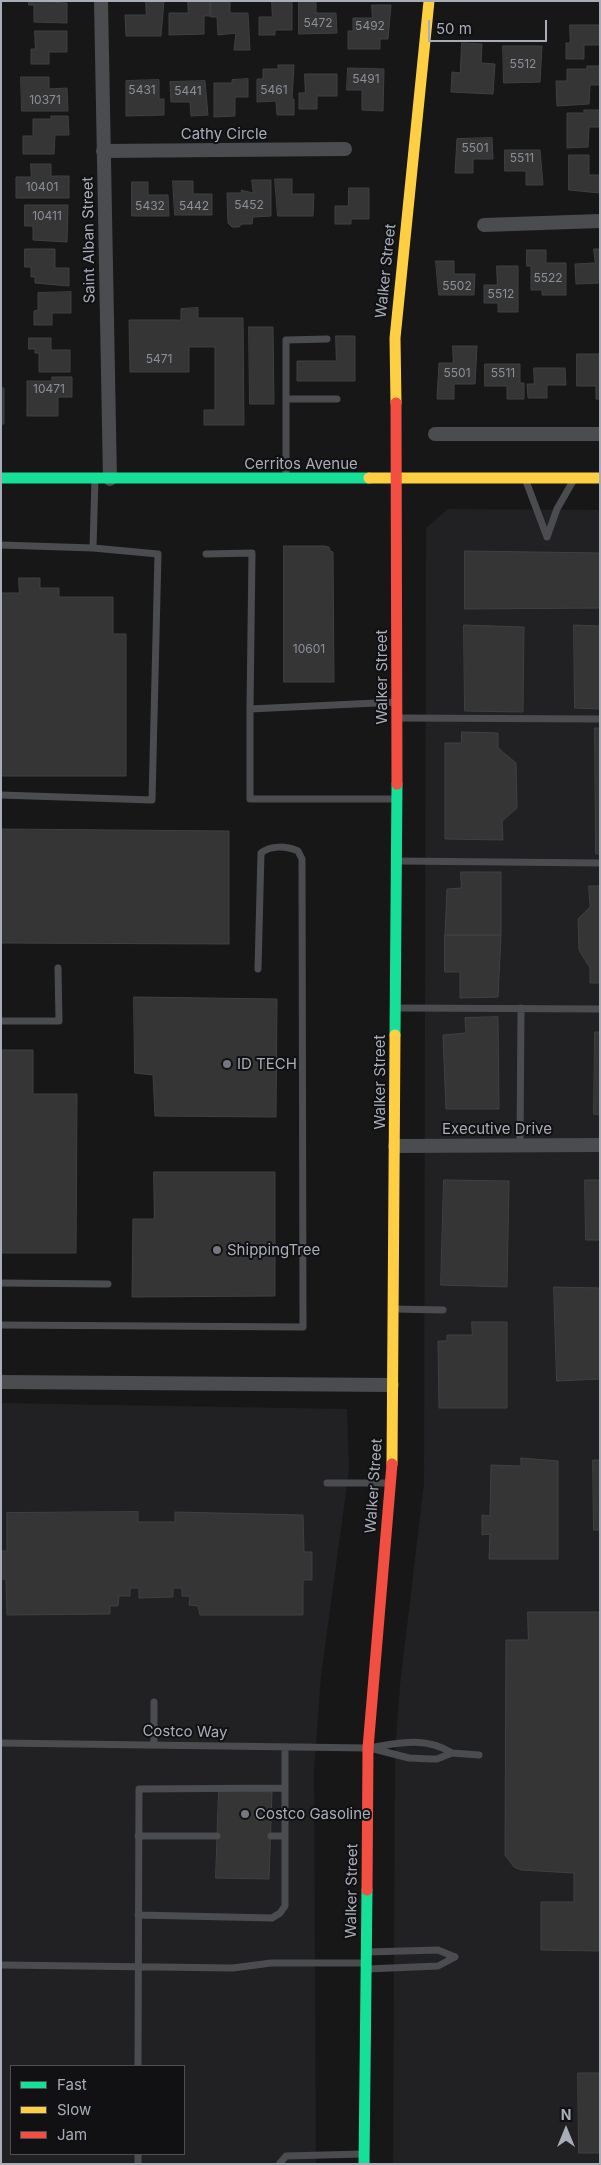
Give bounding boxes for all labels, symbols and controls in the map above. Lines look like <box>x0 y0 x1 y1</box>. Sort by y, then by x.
scale bar <box>431 10 550 42</box>
house number: 5472 <box>303 16 333 30</box>
house number: 5492 <box>355 19 385 33</box>
text: 50 m <box>436 19 472 38</box>
house number: 5512 <box>510 57 536 71</box>
house number: 5491 <box>352 72 380 86</box>
house number: 5431 <box>128 83 156 97</box>
house number: 5461 <box>260 83 288 97</box>
house number: 5441 <box>174 84 202 98</box>
house number: 10371 <box>29 93 61 107</box>
street label: Cathy Circle <box>181 125 267 143</box>
house number: 5501 <box>461 141 489 155</box>
house number: 5511 <box>510 151 534 165</box>
street label: Saint Alban Street <box>79 176 99 304</box>
house number: 10401 <box>26 180 58 194</box>
house number: 5452 <box>234 198 264 212</box>
house number: 5432 <box>135 199 165 213</box>
house number: 5442 <box>179 199 209 213</box>
house number: 10411 <box>32 209 62 223</box>
street label: Walker Street <box>372 223 400 319</box>
house number: 5522 <box>533 271 563 285</box>
house number: 5502 <box>442 279 472 293</box>
house number: 5512 <box>488 287 514 301</box>
house number: 5471 <box>146 352 172 366</box>
house number: 5501 <box>443 366 471 380</box>
house number: 5511 <box>491 366 515 380</box>
house number: 10471 <box>33 382 65 396</box>
street label: Cerritos Avenue <box>244 455 358 473</box>
street label: Walker Street <box>373 630 391 724</box>
house number: 10601 <box>293 642 325 656</box>
street label: Walker Street <box>371 1035 389 1129</box>
place label: ID TECH <box>237 1055 297 1073</box>
marker: ID TECH <box>221 1058 233 1070</box>
street label: Executive Drive <box>442 1120 552 1138</box>
place label: ShippingTree <box>227 1241 320 1259</box>
marker: ShippingTree <box>211 1244 223 1256</box>
street label: Walker Street <box>362 1438 386 1534</box>
street label: Costco Way <box>142 1722 228 1742</box>
place label: Costco Gasoline <box>255 1805 371 1823</box>
marker: Costco Gasoline <box>239 1808 251 1820</box>
street label: Walker Street <box>342 1843 362 1939</box>
legend <box>10 2065 185 2155</box>
text: Fast <box>57 2075 87 2094</box>
text: Slow <box>57 2100 91 2119</box>
north arrow <box>541 2105 591 2155</box>
text: N <box>561 2106 571 2123</box>
text: Jam <box>57 2125 87 2144</box>

